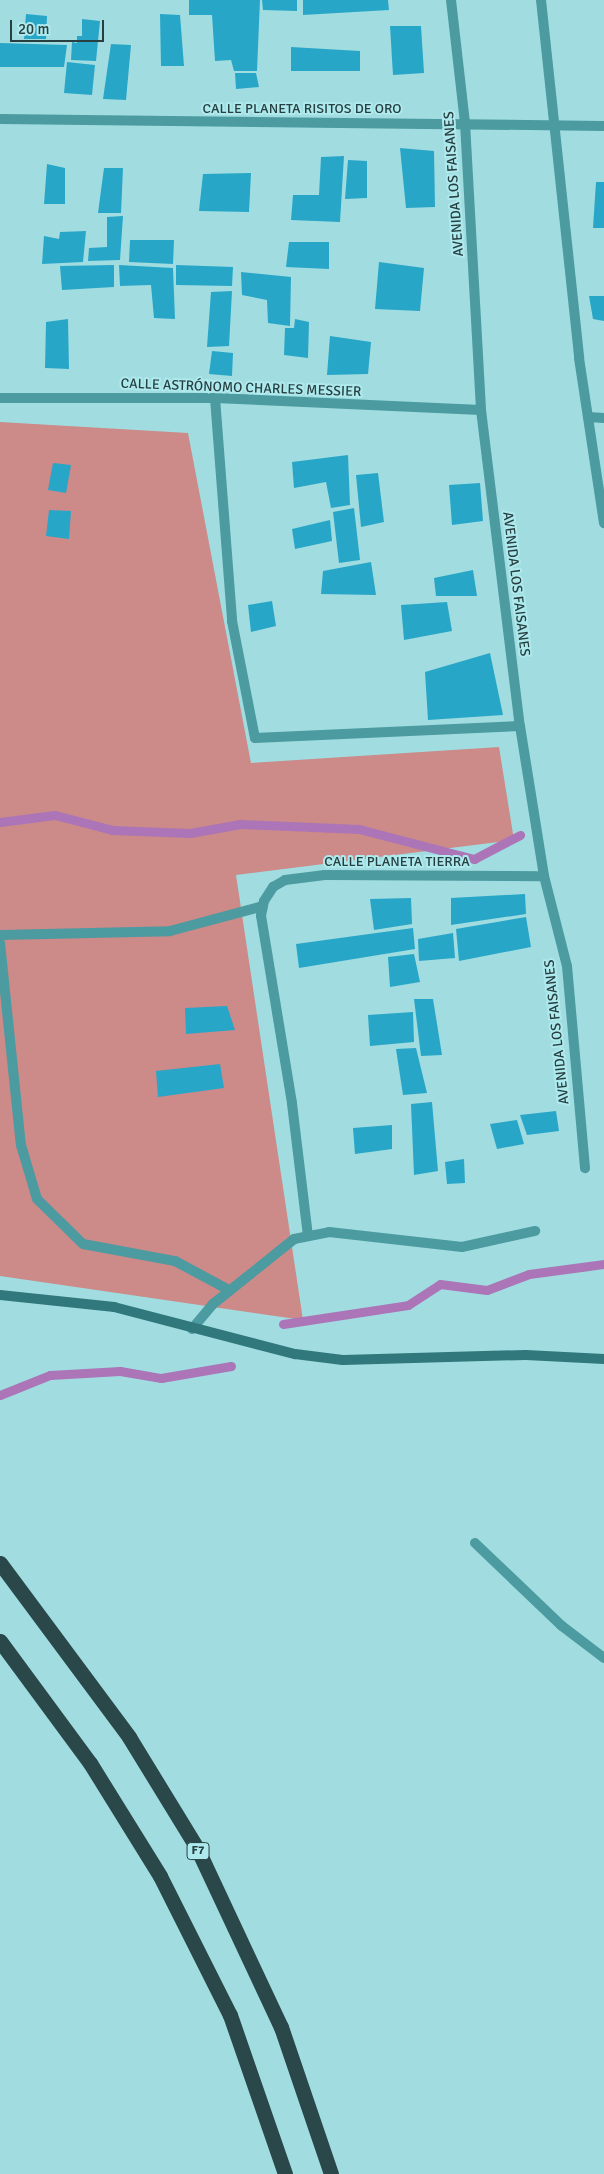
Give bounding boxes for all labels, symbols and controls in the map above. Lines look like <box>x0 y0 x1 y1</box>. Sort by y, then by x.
scale bar <box>12 10 106 42</box>
text: 20 m <box>18 20 49 38</box>
street label: CALLE PLANETA RISITOS DE ORO <box>203 101 401 117</box>
street label: AVENIDA LOS FAISANES <box>441 111 467 257</box>
street label: CALLE ASTRÓNOMO CHARLES MESSIER <box>120 375 362 401</box>
street label: AVENIDA LOS FAISANES <box>499 511 533 657</box>
street label: CALLE PLANETA TIERRA <box>324 854 470 870</box>
street label: AVENIDA LOS FAISANES <box>541 959 573 1105</box>
road number: F7 <box>186 1842 210 1860</box>

